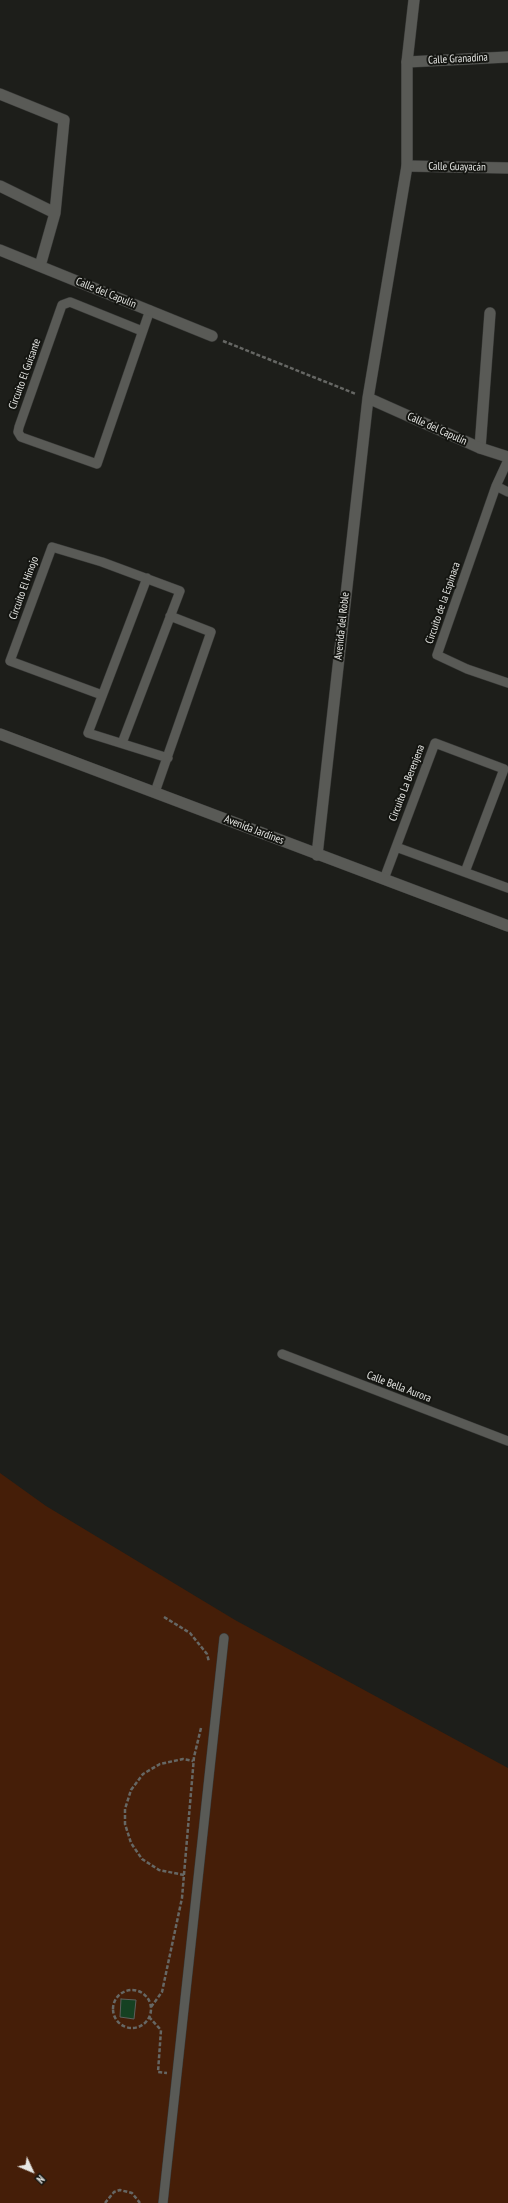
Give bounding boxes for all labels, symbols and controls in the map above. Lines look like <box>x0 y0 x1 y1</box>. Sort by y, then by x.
street label: Calle Granadina <box>428 51 488 67</box>
street label: Calle Guayacán <box>428 160 486 174</box>
street label: Calle del Capulín <box>74 275 138 311</box>
street label: Circuito El Guisante <box>6 337 44 411</box>
street label: Calle del Capulín <box>405 410 469 448</box>
street label: Circuito El Hinojo <box>6 555 42 621</box>
street label: Circuito de la Espinaca <box>423 560 463 646</box>
street label: Avenida del Roble <box>332 591 352 661</box>
street label: Circuito La Berenjena <box>386 743 428 823</box>
street label: Avenida Jardines <box>222 813 286 847</box>
street label: Calle Bella Aurora <box>365 1369 433 1405</box>
north arrow <box>12 2151 52 2191</box>
text: N <box>34 2172 48 2186</box>

